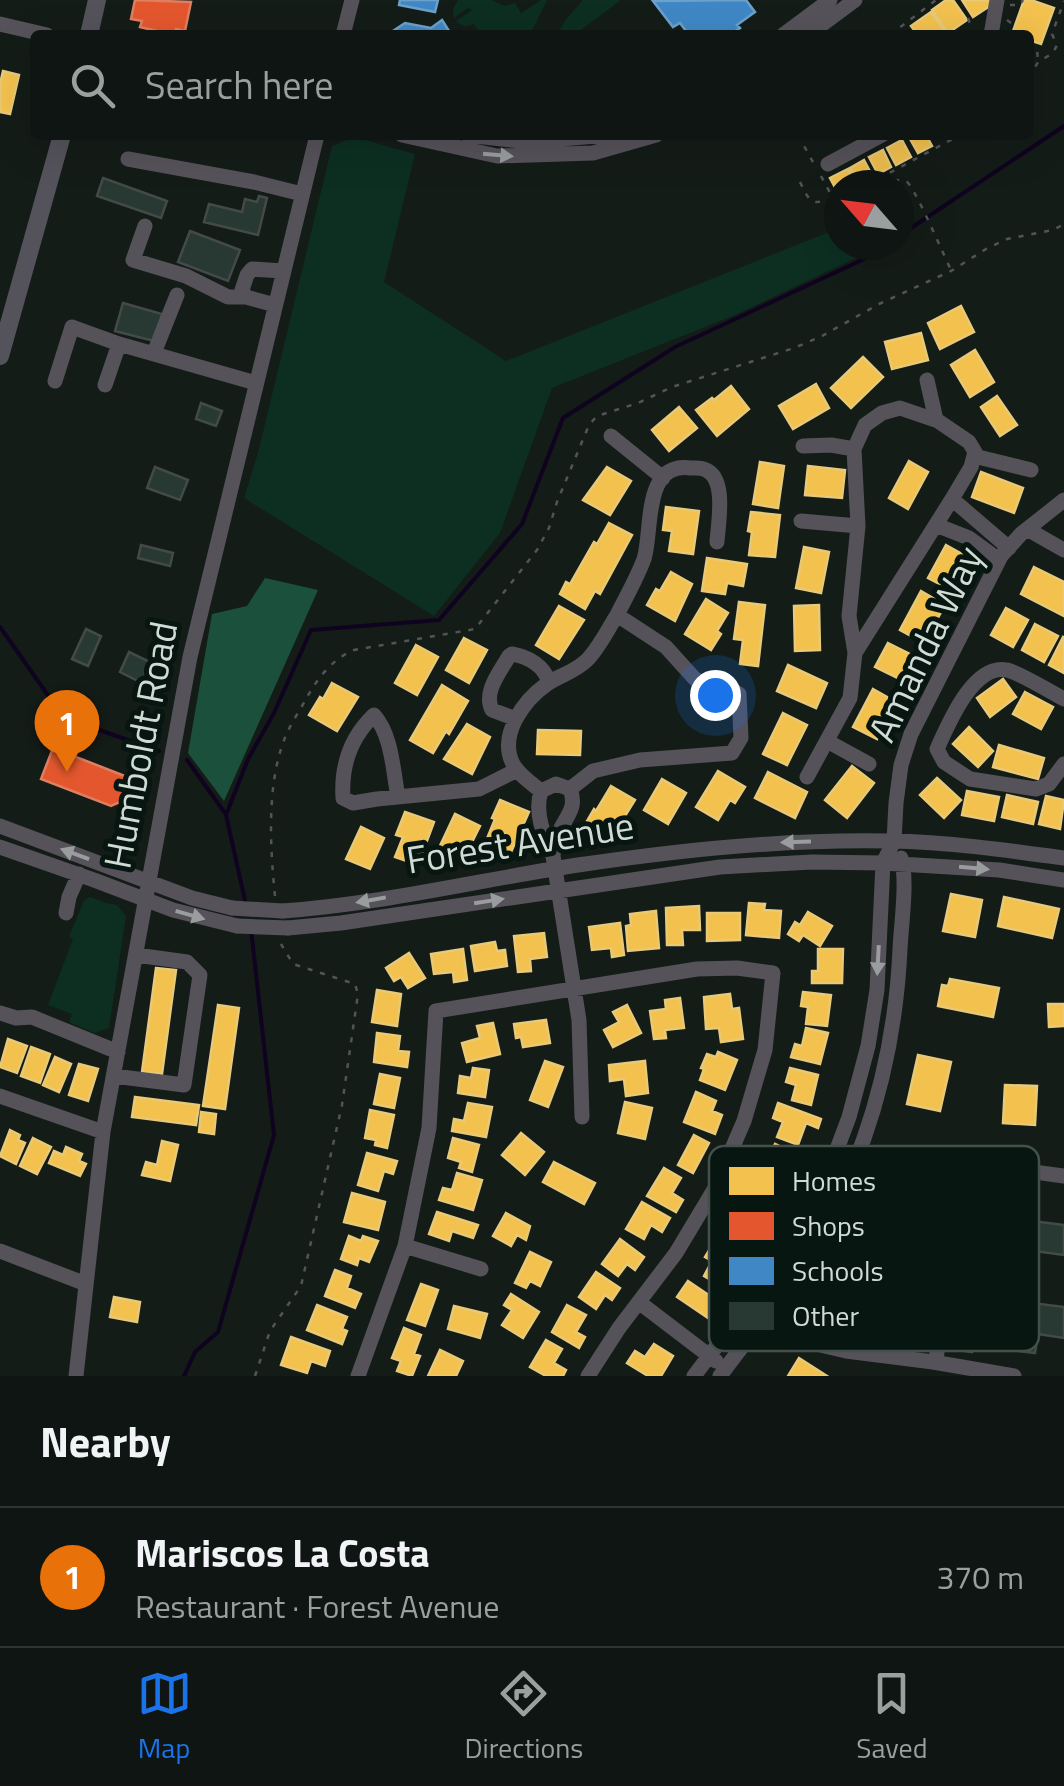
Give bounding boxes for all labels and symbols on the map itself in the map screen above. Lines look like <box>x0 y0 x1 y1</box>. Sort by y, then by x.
one-way arrow <box>482 147 514 163</box>
north arrow <box>824 170 914 260</box>
street label: Amanda Way <box>853 536 998 751</box>
street label: Humboldt Road <box>88 616 192 873</box>
your location <box>690 670 741 721</box>
pin: 1 <box>34 690 100 772</box>
street label: Forest Avenue <box>402 795 638 889</box>
one-way arrow <box>780 834 812 850</box>
one-way arrow <box>59 845 89 861</box>
one-way arrow <box>958 861 990 877</box>
one-way arrow <box>354 893 386 908</box>
one-way arrow <box>474 893 505 908</box>
one-way arrow <box>175 908 206 923</box>
one-way arrow <box>870 945 886 977</box>
legend <box>709 1146 1039 1351</box>
text: Homes <box>792 1159 876 1202</box>
text: Shops <box>792 1204 865 1247</box>
text: Schools <box>792 1249 883 1292</box>
text: Other <box>792 1294 859 1337</box>

